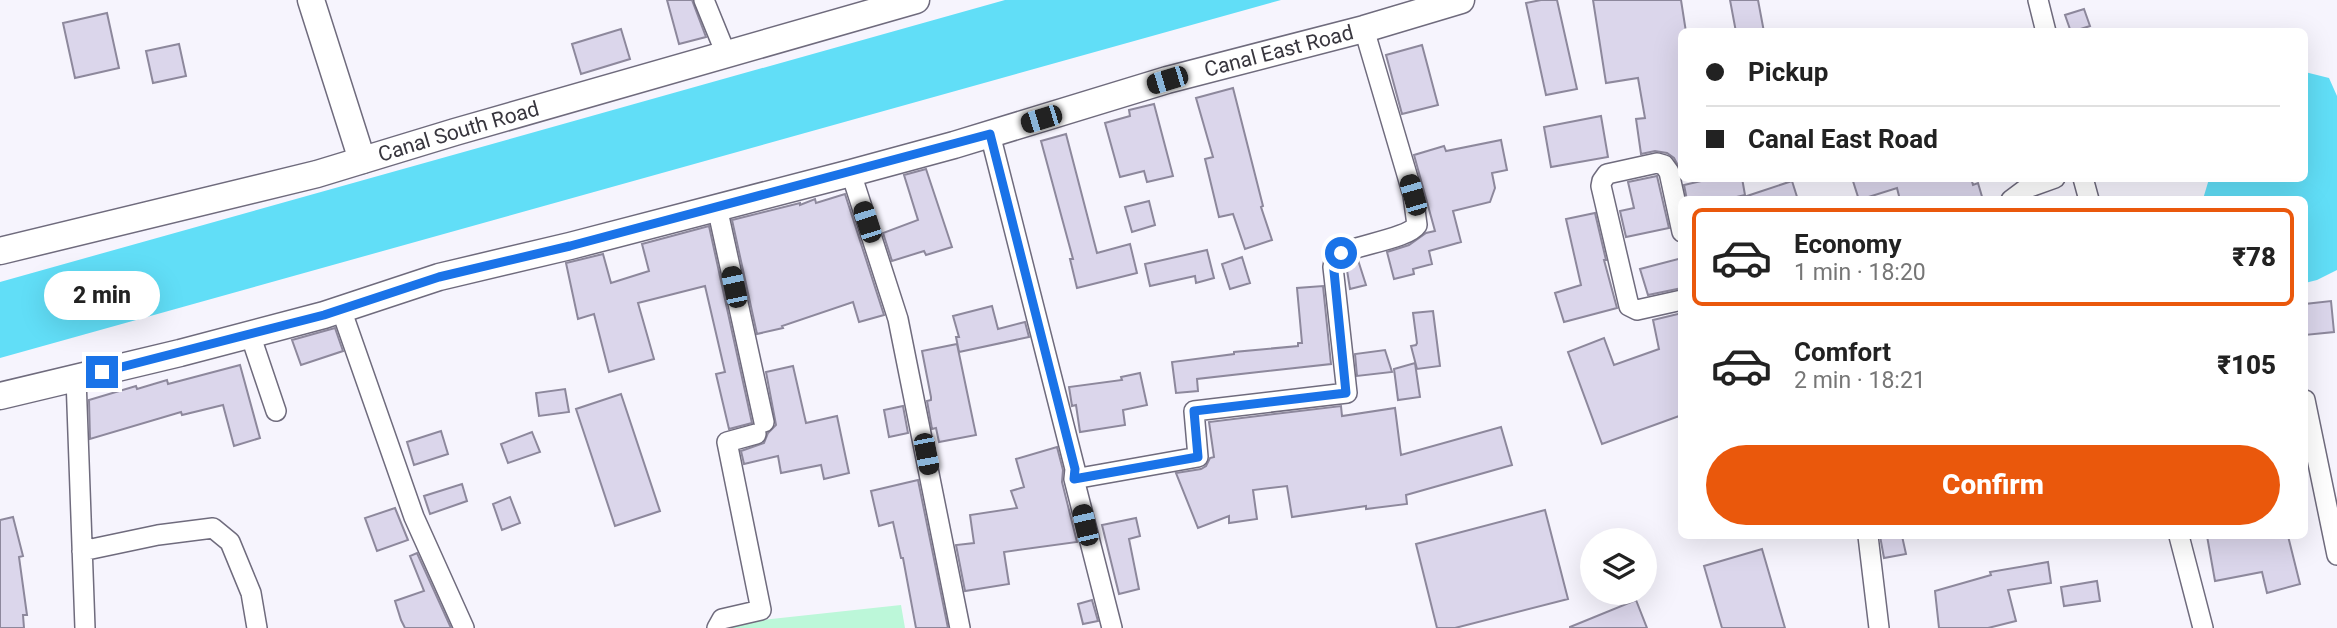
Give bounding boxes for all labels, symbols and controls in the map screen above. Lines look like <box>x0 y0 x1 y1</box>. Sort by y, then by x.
street label: Canal East Road <box>1202 20 1356 82</box>
text: Pickup <box>1748 57 1828 87</box>
car <box>1144 64 1191 96</box>
street label: Canal South Road <box>375 97 542 167</box>
car <box>1018 103 1065 135</box>
text: Canal East Road <box>1748 124 1938 154</box>
car <box>1398 172 1429 218</box>
car <box>851 199 884 245</box>
icon: car <box>1710 226 1773 289</box>
text: Economy <box>1794 229 1901 259</box>
route start <box>1325 237 1357 269</box>
text: ₹78 <box>2232 242 2276 272</box>
text: 1 min · 18:20 <box>1794 259 1926 286</box>
car <box>720 264 749 310</box>
callout: 2 min <box>44 270 160 320</box>
text: 2 min <box>73 282 131 309</box>
icon: car <box>1710 334 1773 397</box>
text: Comfort <box>1794 337 1891 367</box>
text: ₹105 <box>2217 350 2276 380</box>
route end <box>86 356 118 388</box>
text: 2 min · 18:21 <box>1794 367 1926 394</box>
car <box>912 431 941 477</box>
button: Confirm <box>1706 445 2280 525</box>
car <box>1071 502 1100 548</box>
map controls <box>1580 528 1657 605</box>
button: layers <box>1580 528 1657 605</box>

